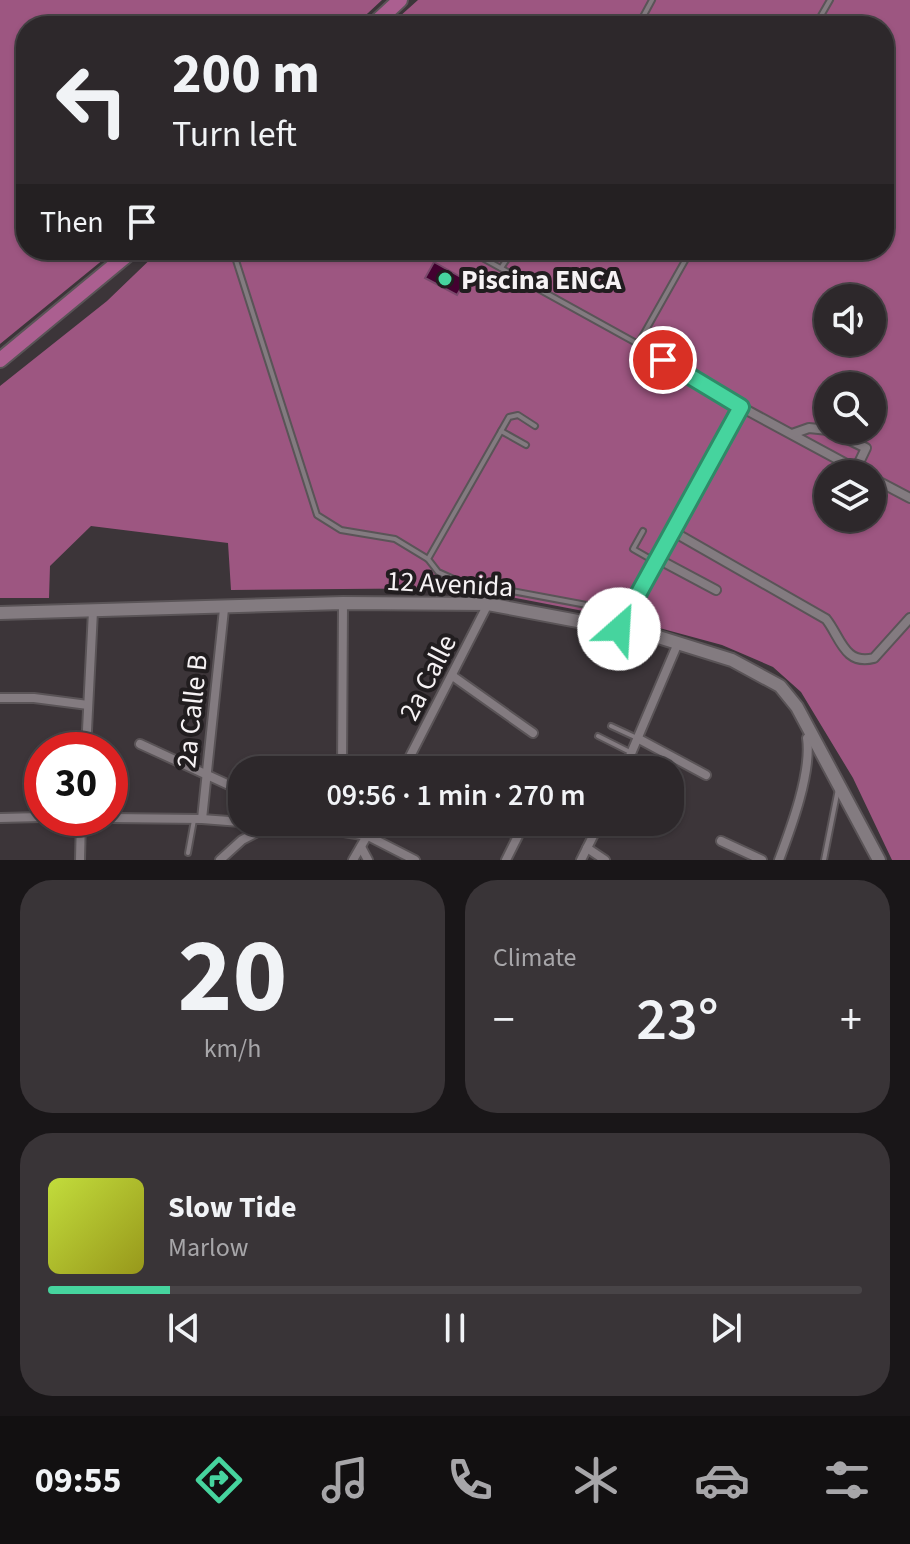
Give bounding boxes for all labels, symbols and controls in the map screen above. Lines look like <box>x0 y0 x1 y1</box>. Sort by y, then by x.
text: 200 m <box>172 35 320 114</box>
icon: left <box>40 48 144 152</box>
text: Turn left <box>172 109 297 160</box>
icon: arrive <box>120 200 164 244</box>
text: Then <box>40 201 104 244</box>
place label: Piscina ENCA <box>461 260 622 300</box>
marker: Piscina ENCA <box>436 270 454 288</box>
map controls <box>814 284 886 532</box>
button: sound <box>814 284 886 356</box>
pin <box>629 326 697 394</box>
icon: arrive <box>641 338 685 382</box>
button: search <box>814 372 886 444</box>
button: layers <box>814 460 886 532</box>
street label: 12 Avenida <box>385 561 514 607</box>
position arrow <box>577 587 661 671</box>
street label: 2a Calle <box>389 627 467 727</box>
street label: 2a Calle B <box>166 652 218 770</box>
speed limit sign: 30 <box>24 732 128 836</box>
text: 09:56 · 1 min · 270 m <box>326 774 586 817</box>
text: 20 <box>178 904 287 1052</box>
text: Climate <box>493 939 577 976</box>
text: 23° <box>636 978 719 1063</box>
text: − <box>493 989 515 1052</box>
text: + <box>840 989 862 1052</box>
text: km/h <box>204 1030 261 1067</box>
text: Slow Tide <box>168 1186 297 1229</box>
text: Marlow <box>168 1229 248 1266</box>
icon: previous <box>162 1306 206 1350</box>
icon: pause <box>433 1306 477 1350</box>
icon: next <box>704 1306 748 1350</box>
icon: directions <box>191 1452 247 1508</box>
icon: music <box>317 1452 373 1508</box>
icon: phone <box>442 1452 498 1508</box>
icon: climate <box>568 1452 624 1508</box>
icon: car <box>694 1452 750 1508</box>
icon: filters <box>819 1452 875 1508</box>
text: 09:55 <box>35 1455 122 1506</box>

